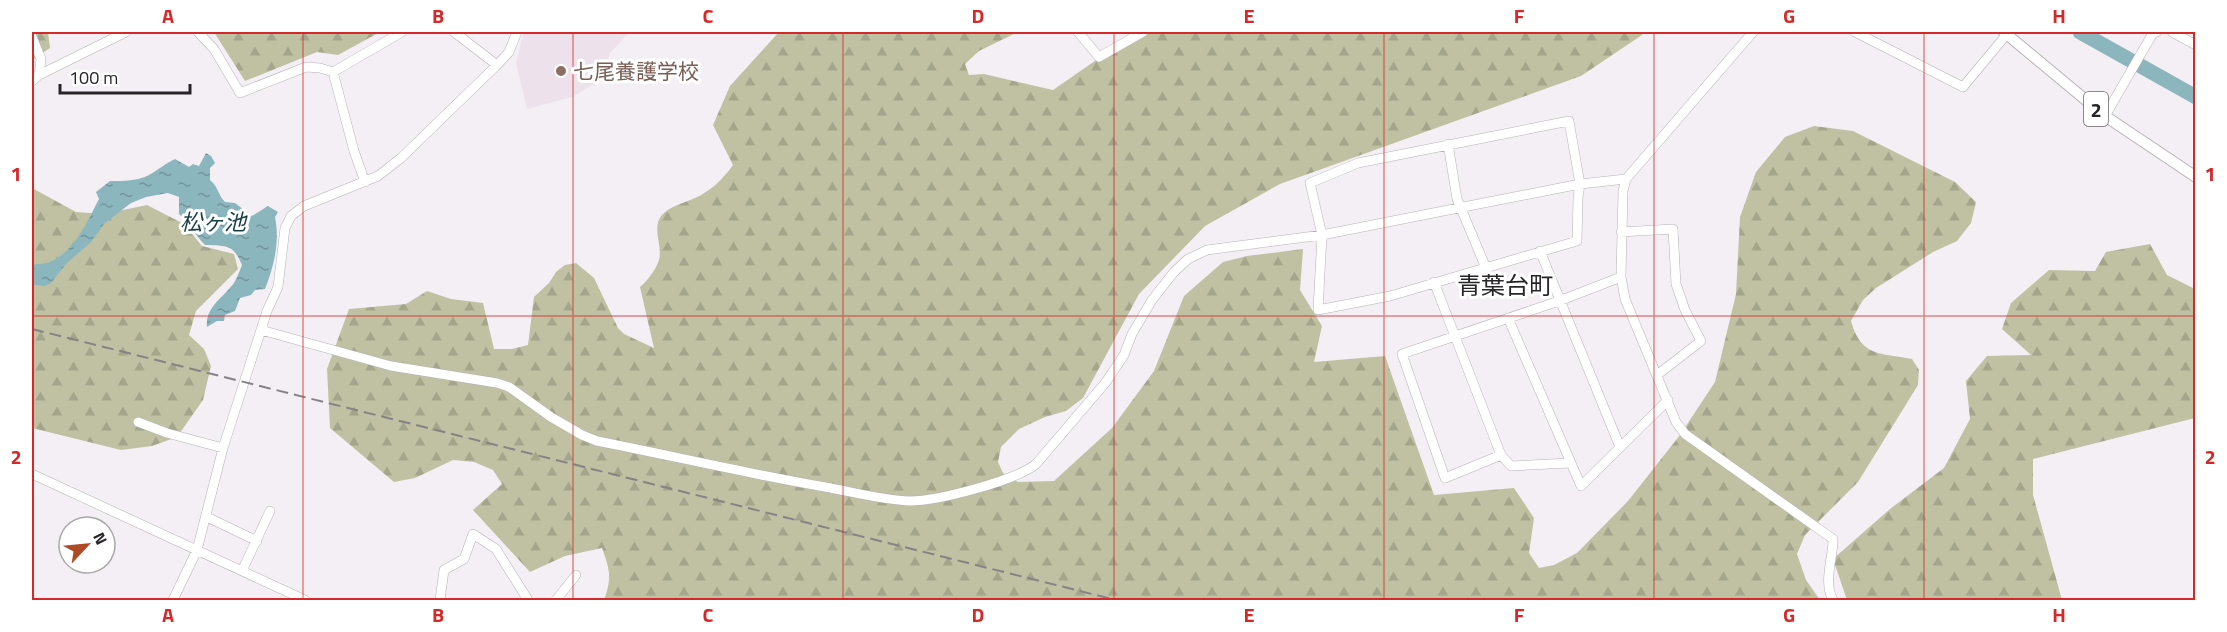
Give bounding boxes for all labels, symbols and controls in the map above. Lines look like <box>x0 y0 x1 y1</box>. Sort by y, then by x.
text: A <box>162 0 174 31</box>
text: B <box>432 0 444 31</box>
text: C <box>703 0 714 31</box>
text: D <box>972 0 984 31</box>
text: E <box>1243 0 1255 31</box>
text: F <box>1514 0 1525 31</box>
text: G <box>1783 0 1795 31</box>
text: H <box>2052 0 2066 31</box>
place label: 七尾養護学校 <box>573 55 699 87</box>
scale bar <box>60 57 190 95</box>
text: 100 m <box>69 64 118 91</box>
marker: 七尾養護学校 <box>554 64 568 78</box>
road number: 2 <box>2084 92 2108 126</box>
text: 1 <box>10 158 22 189</box>
text: 1 <box>2204 158 2216 189</box>
water label: 松ヶ池 <box>180 205 248 239</box>
district label: 青葉台町 <box>1457 267 1553 303</box>
text: 2 <box>10 441 22 472</box>
text: 2 <box>2204 441 2216 472</box>
north arrow <box>57 515 117 575</box>
text: N <box>87 528 114 549</box>
text: A <box>162 599 174 630</box>
text: B <box>432 599 444 630</box>
text: C <box>703 599 714 630</box>
text: D <box>972 599 984 630</box>
text: E <box>1243 599 1255 630</box>
text: F <box>1514 599 1525 630</box>
text: G <box>1783 599 1795 630</box>
text: H <box>2052 599 2066 630</box>

